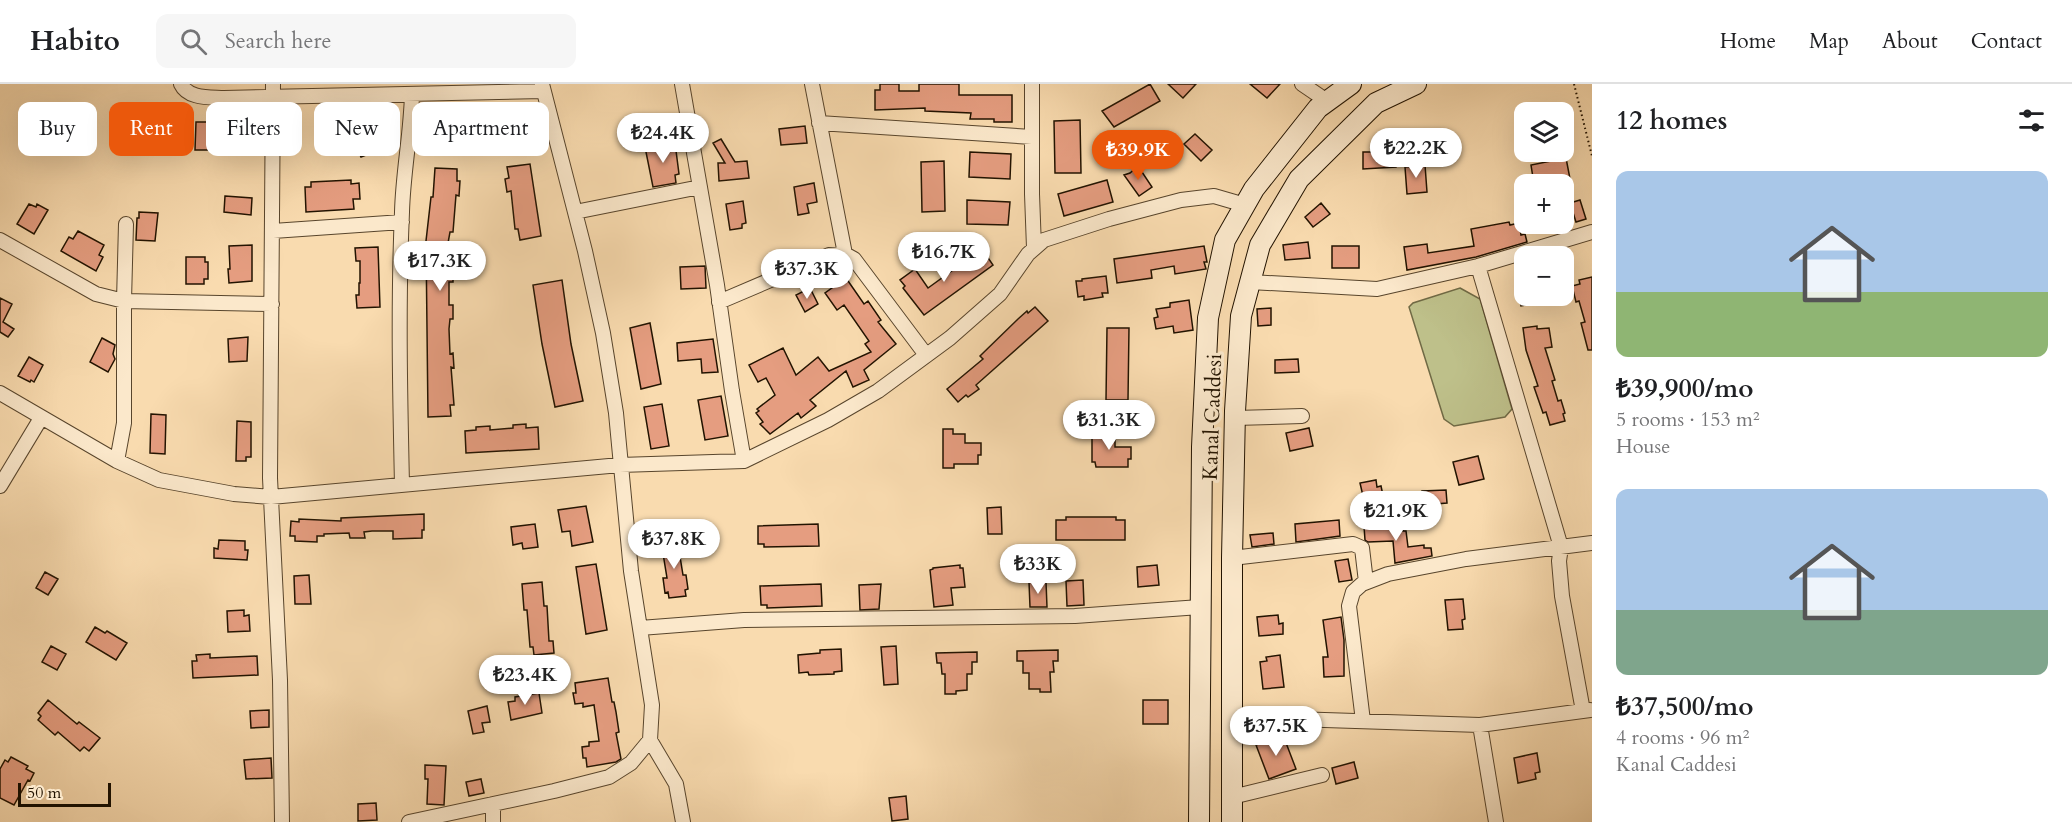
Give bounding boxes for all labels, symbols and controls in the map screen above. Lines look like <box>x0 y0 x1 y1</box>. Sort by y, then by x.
search box <box>156 14 576 68</box>
text: Habito <box>30 22 120 60</box>
icon: search <box>177 25 210 58</box>
text: Search here <box>225 26 331 56</box>
text: Home <box>1720 27 1776 56</box>
text: Map <box>1809 27 1849 56</box>
text: About <box>1882 27 1938 56</box>
text: Contact <box>1971 27 2042 56</box>
chip: Buy <box>18 102 97 156</box>
chip: Rent <box>109 102 194 156</box>
chip: Filters <box>206 102 302 156</box>
chip: New <box>314 102 400 156</box>
chip: Apartment <box>412 102 549 156</box>
map controls <box>1514 102 1574 306</box>
button: layers <box>1514 102 1574 162</box>
text: 12 homes <box>1616 103 1727 138</box>
icon: filters <box>2015 104 2048 137</box>
pin: ₺24.4K <box>614 113 712 164</box>
text: ₺24.4K <box>631 119 695 146</box>
pin: ₺22.2K <box>1367 128 1465 179</box>
pin: ₺39.9K <box>1089 130 1187 181</box>
text: ₺22.2K <box>1384 134 1448 161</box>
text: ₺39.9K <box>1106 136 1170 163</box>
button: + <box>1514 174 1574 234</box>
icon: home <box>1778 210 1886 318</box>
pin: ₺16.7K <box>895 232 993 283</box>
text: ₺16.7K <box>912 238 976 265</box>
pin: ₺17.3K <box>391 241 489 292</box>
button: − <box>1514 246 1574 306</box>
text: ₺17.3K <box>408 247 472 274</box>
pin: ₺37.3K <box>758 249 856 300</box>
text: ₺37.3K <box>775 255 839 282</box>
street label: Kanal Caddesi <box>1196 353 1229 481</box>
text: ₺39,900/mo <box>1616 371 1753 406</box>
pin: ₺31.3K <box>1060 400 1158 451</box>
text: ₺31.3K <box>1077 406 1141 433</box>
text: 5 rooms · 153 m² <box>1616 406 1760 433</box>
text: House <box>1616 433 1670 460</box>
pin: ₺21.9K <box>1347 491 1445 542</box>
text: ₺21.9K <box>1364 497 1428 524</box>
pin: ₺37.8K <box>625 519 723 570</box>
text: ₺37.8K <box>642 525 706 552</box>
icon: home <box>1778 528 1886 636</box>
pin: ₺33K <box>1002 544 1074 595</box>
text: ₺33K <box>1014 550 1062 577</box>
pin: ₺23.4K <box>476 655 574 706</box>
text: ₺23.4K <box>493 661 557 688</box>
text: ₺37,500/mo <box>1616 689 1753 724</box>
pin: ₺37.5K <box>1227 706 1325 757</box>
text: ₺37.5K <box>1244 712 1308 739</box>
text: 4 rooms · 96 m² <box>1616 724 1749 751</box>
text: Kanal Caddesi <box>1616 751 1737 778</box>
scale bar <box>18 780 111 808</box>
text: 50 m <box>27 782 61 804</box>

